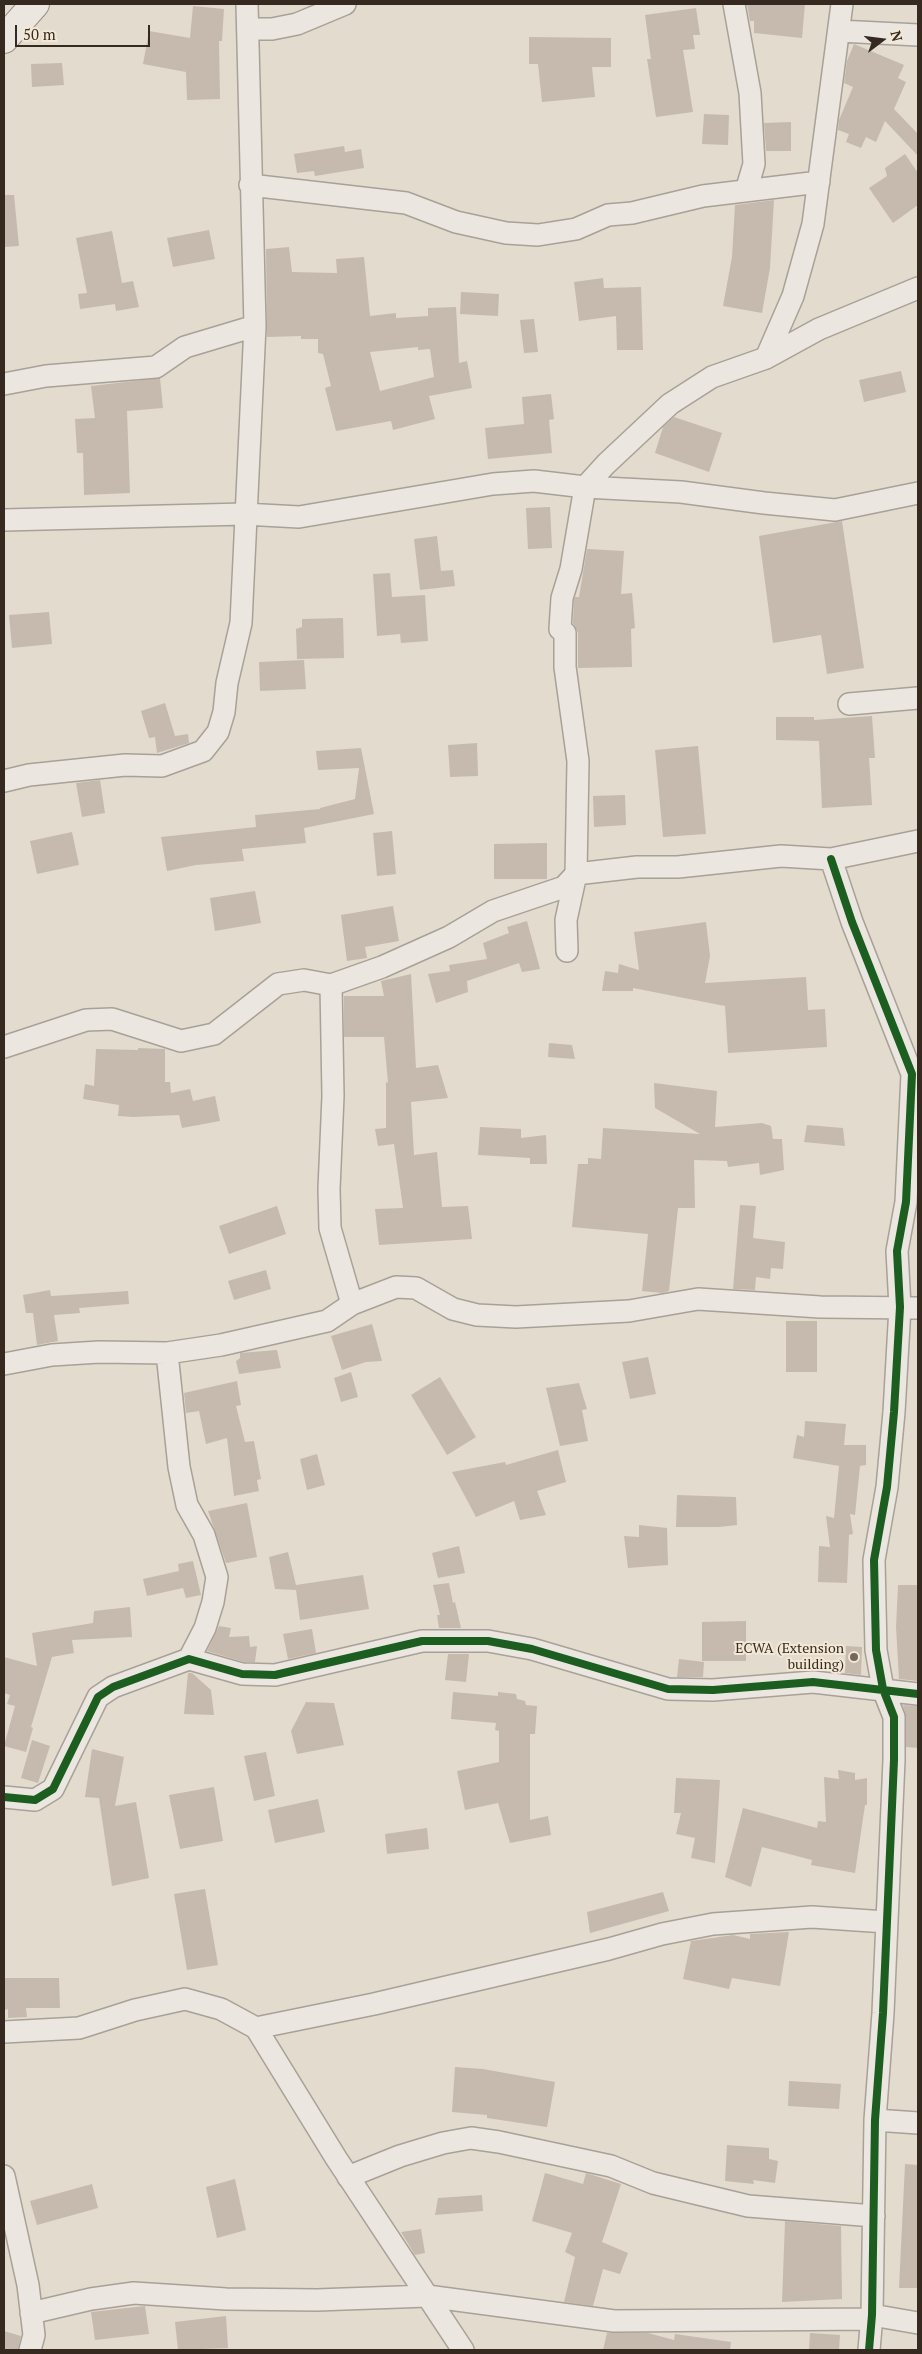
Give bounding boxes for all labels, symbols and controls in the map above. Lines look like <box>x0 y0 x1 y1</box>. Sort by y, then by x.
scale bar <box>18 15 152 47</box>
north arrow <box>857 15 907 65</box>
text: 50 m <box>23 24 56 44</box>
text: N <box>886 28 908 44</box>
place label: ECWA (Extension building) <box>735 1641 844 1674</box>
marker: ECWA (Extension building) <box>848 1651 860 1663</box>

